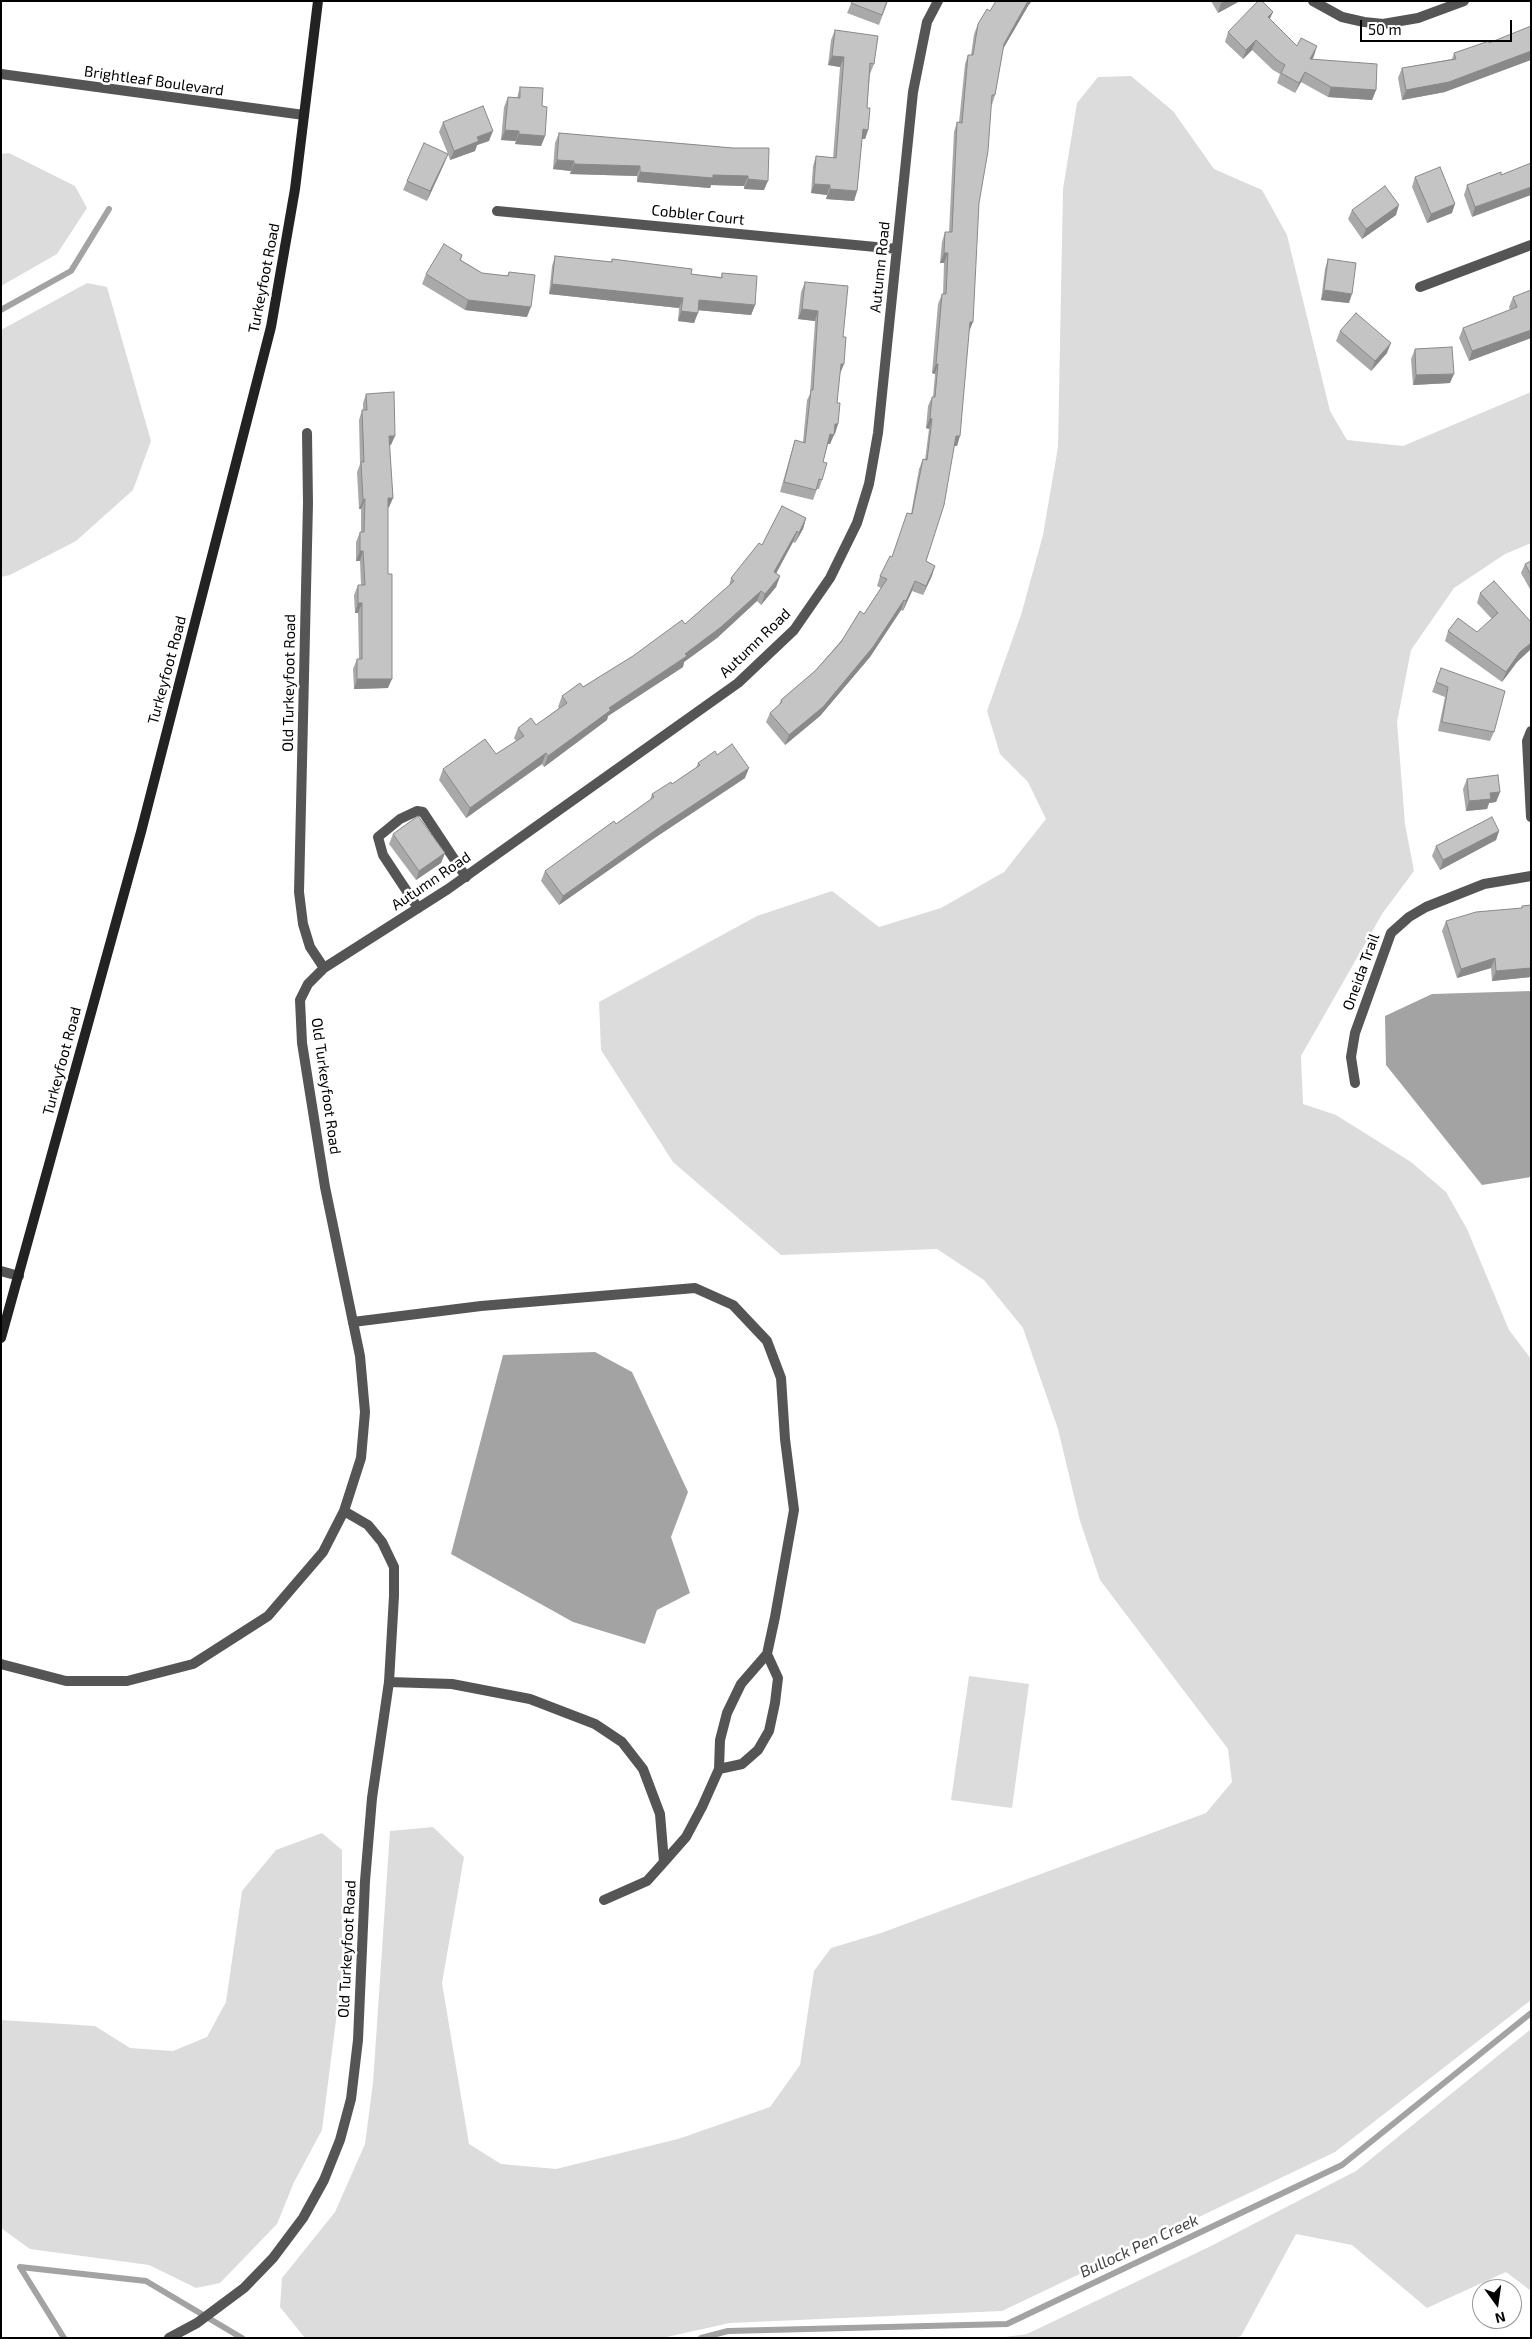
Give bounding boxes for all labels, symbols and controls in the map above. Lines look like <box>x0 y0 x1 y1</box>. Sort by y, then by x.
scale bar <box>1362 10 1514 42</box>
text: 50 m <box>1368 20 1402 38</box>
street label: Brightleaf Boulevard <box>83 62 225 100</box>
street label: Cobbler Court <box>651 201 745 229</box>
street label: Autumn Road <box>866 220 894 314</box>
street label: Turkeyfoot Road <box>245 222 283 334</box>
street label: Autumn Road <box>716 605 794 681</box>
street label: Turkeyfoot Road <box>144 614 190 726</box>
street label: Old Turkeyfoot Road <box>279 614 299 752</box>
street label: Autumn Road <box>388 848 474 914</box>
street label: Oneida Trail <box>1339 931 1383 1013</box>
street label: Turkeyfoot Road <box>39 1005 85 1117</box>
street label: Old Turkeyfoot Road <box>307 1016 345 1156</box>
street label: Old Turkeyfoot Road <box>334 1880 360 2018</box>
water label: Bullock Pen Creek <box>1077 2210 1201 2282</box>
north arrow <box>1472 2279 1522 2329</box>
text: N <box>1494 2309 1507 2328</box>

